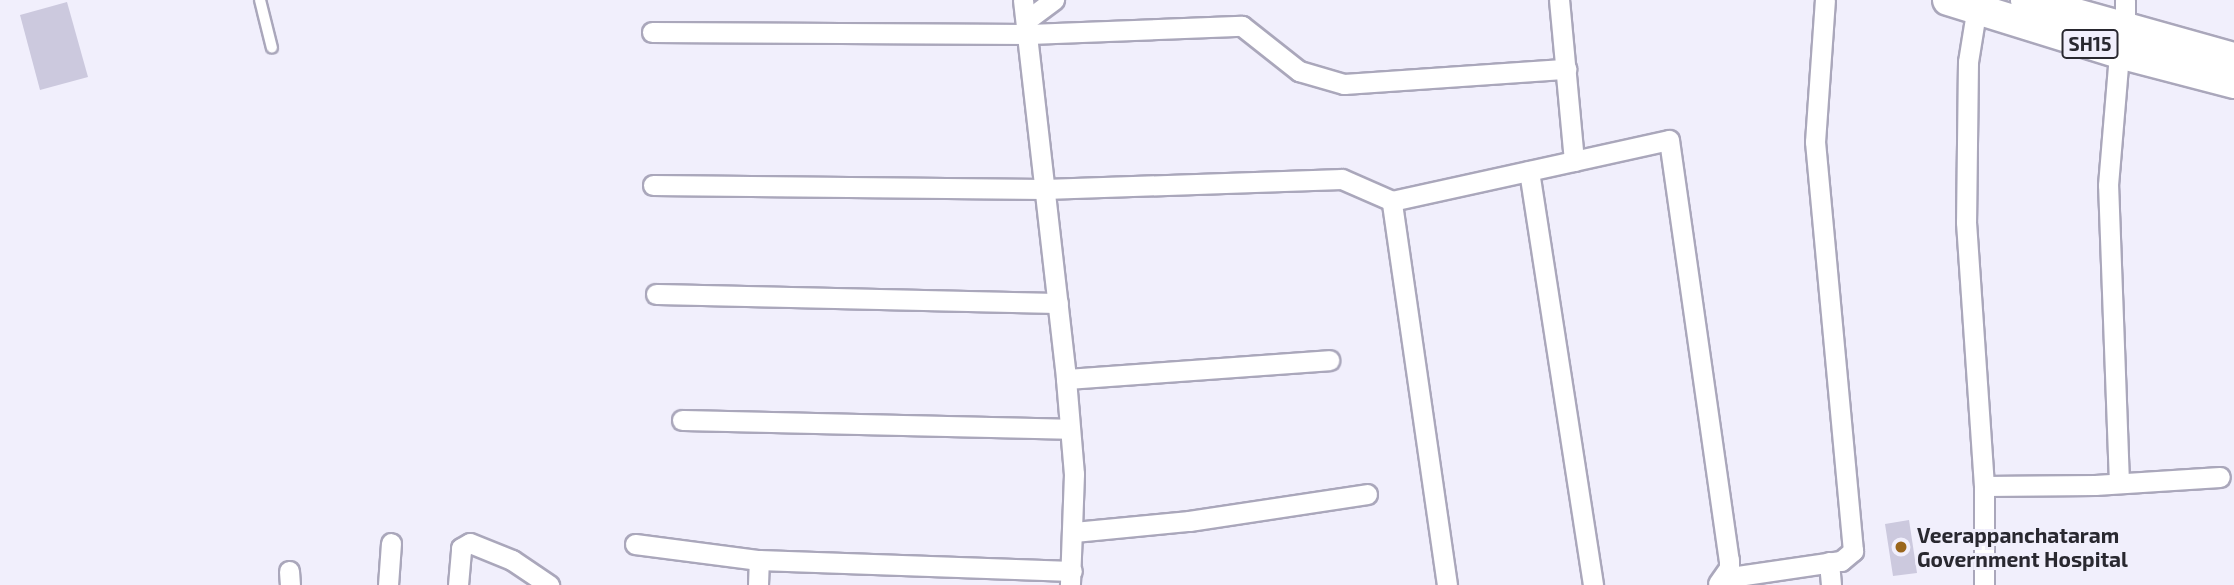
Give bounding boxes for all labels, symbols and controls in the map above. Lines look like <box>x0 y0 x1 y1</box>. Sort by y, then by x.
road number: SH15 <box>2060 28 2120 60</box>
place label: Veerappanchataram Government Hospital <box>1917 522 2128 572</box>
marker: Veerappanchataram Government Hospital <box>1891 537 1911 557</box>

